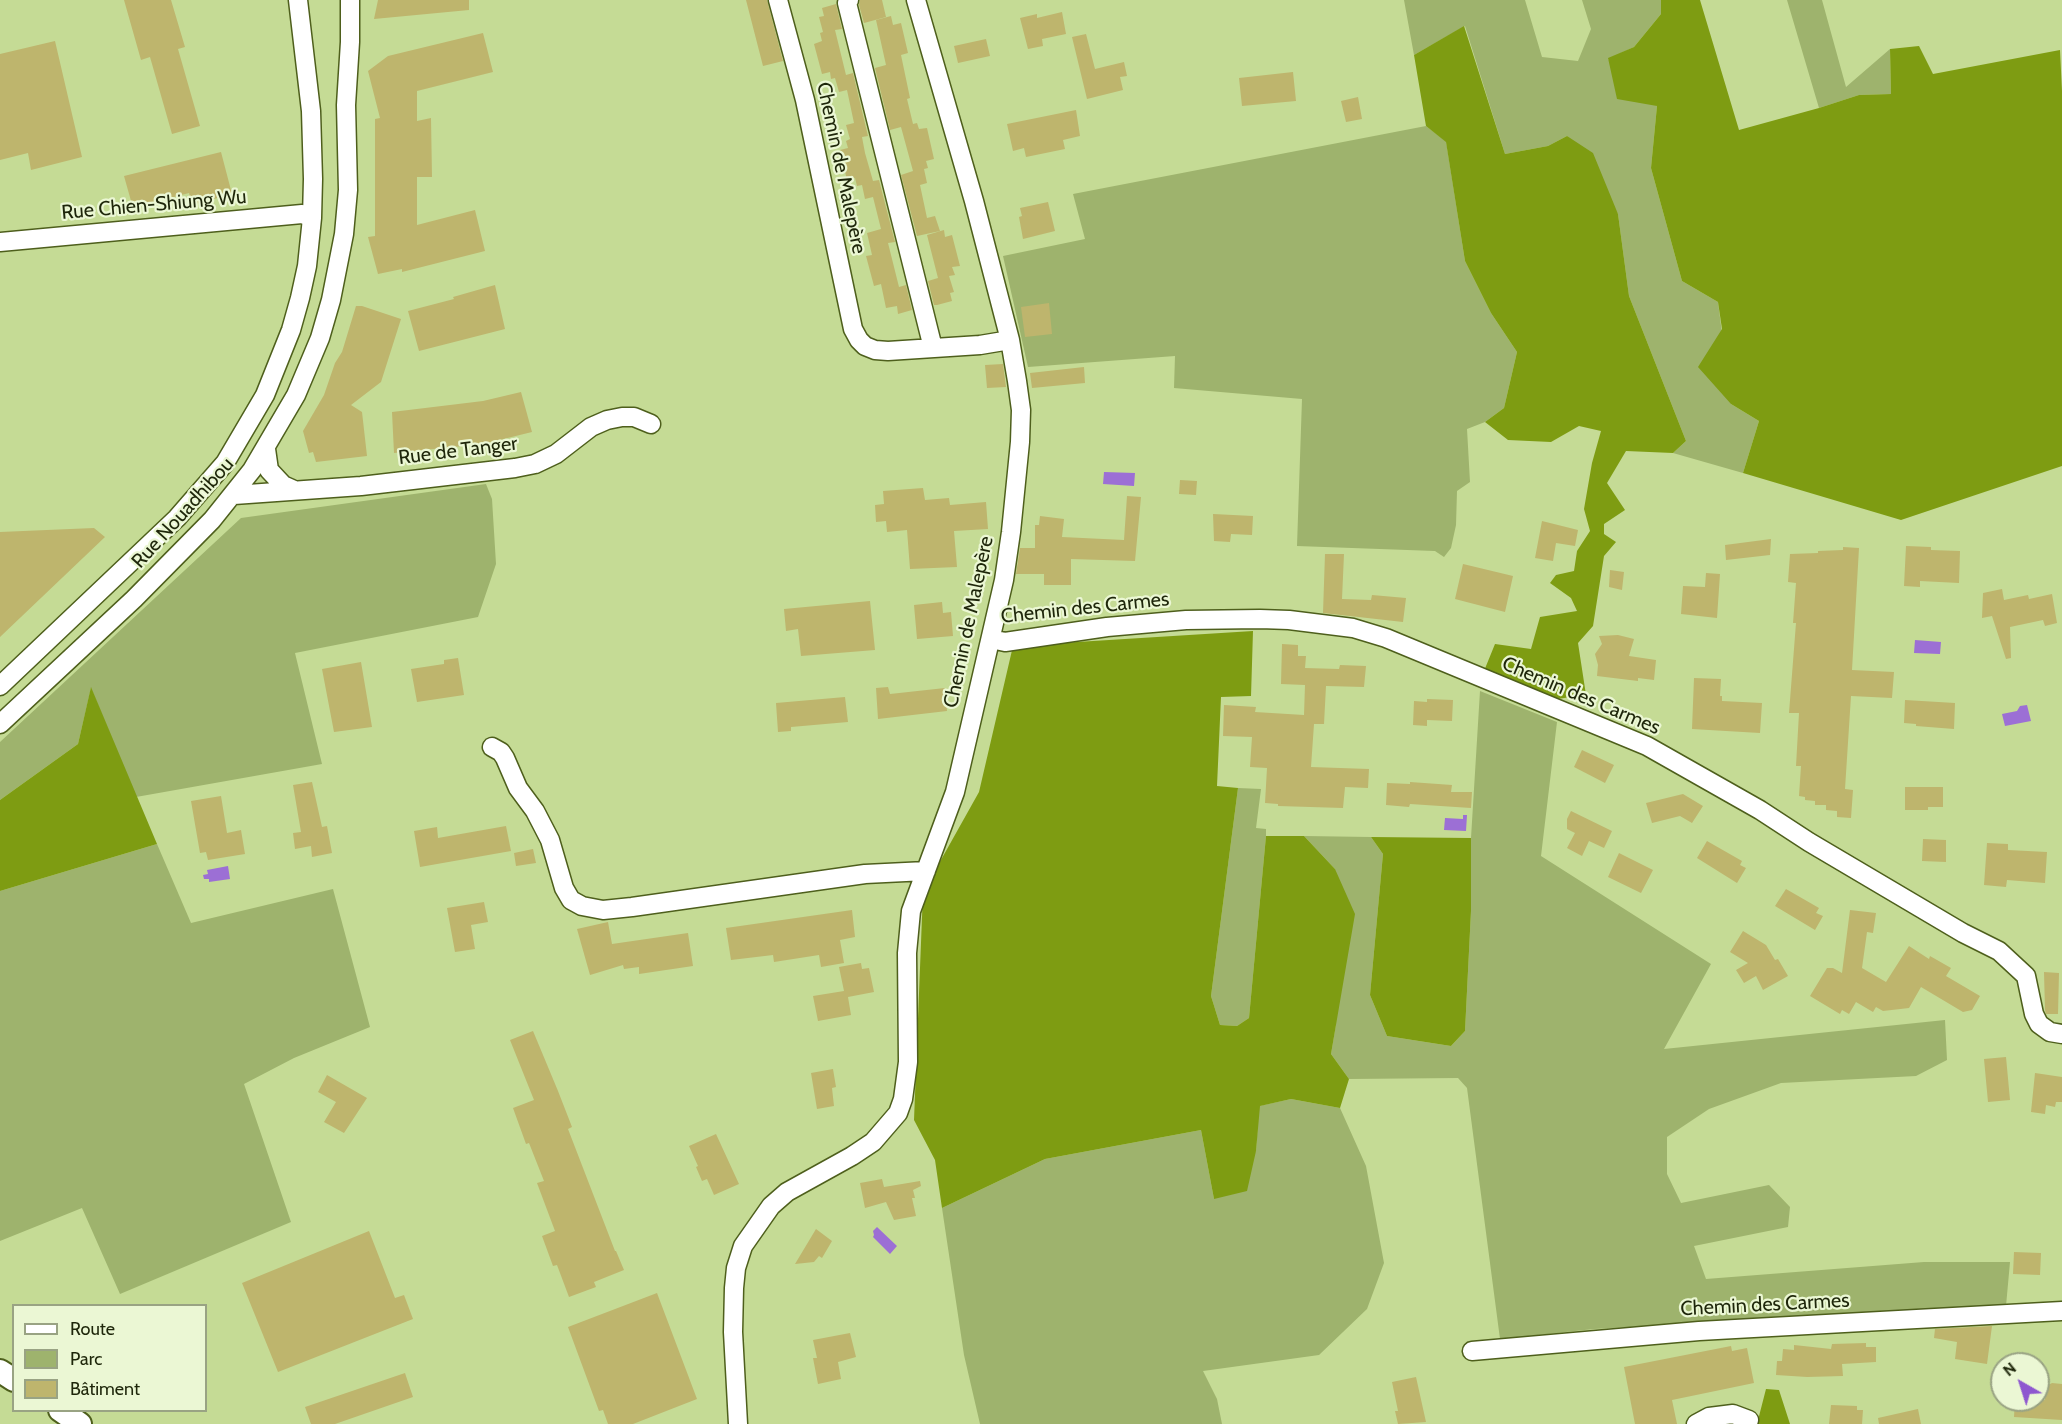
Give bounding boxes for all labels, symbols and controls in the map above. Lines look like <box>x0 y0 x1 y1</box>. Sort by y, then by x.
street label: Chemin de Malepère <box>811 80 871 256</box>
street label: Rue Chien-Shiung Wu <box>60 185 248 225</box>
street label: Rue de Tanger <box>397 432 519 470</box>
street label: Rue Nouadhibou <box>127 453 239 573</box>
street label: Chemin de Malepère <box>939 534 999 710</box>
street label: Chemin des Carmes <box>1000 587 1170 629</box>
street label: Chemin des Carmes <box>1498 652 1664 740</box>
street label: Chemin des Carmes <box>1680 1289 1850 1321</box>
legend <box>12 1304 207 1412</box>
text: Route <box>70 1318 115 1340</box>
text: Parc <box>70 1348 102 1370</box>
north arrow <box>1990 1352 2050 1412</box>
text: N <box>1999 1358 2020 1380</box>
text: Bâtiment <box>70 1378 140 1400</box>

